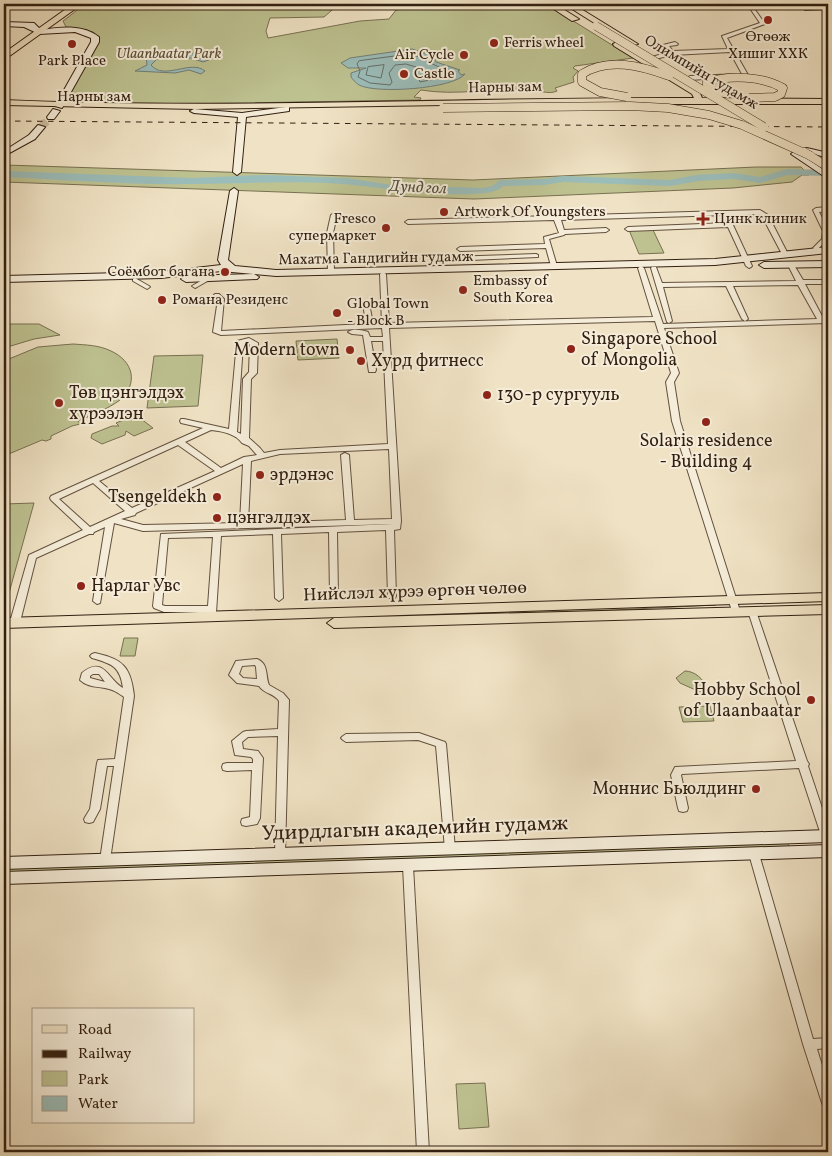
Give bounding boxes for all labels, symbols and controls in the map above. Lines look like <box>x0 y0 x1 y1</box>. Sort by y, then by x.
marker: Өгөөж Хишиг ХХК <box>762 14 774 26</box>
place label: Өгөөж Хишиг ХХК <box>728 27 808 65</box>
street label: Олимпийн гудамж <box>640 30 762 116</box>
place label: Ferris wheel <box>504 33 584 54</box>
marker: Ferris wheel <box>488 37 500 49</box>
marker: Park Place <box>66 38 78 50</box>
park label: Ulaanbaatar Park <box>117 44 222 65</box>
place label: Air Cycle <box>395 45 454 66</box>
marker: Air Cycle <box>458 49 470 61</box>
place label: Park Place <box>38 51 106 72</box>
place label: Castle <box>414 64 455 85</box>
marker: Castle <box>398 68 410 80</box>
street label: Нарны зам <box>468 77 542 99</box>
street label: Нарны зам <box>57 87 131 108</box>
water label: Дунд гол <box>388 175 448 201</box>
place label: Artwork Of Youngsters <box>454 202 606 223</box>
marker: Artwork Of Youngsters <box>438 206 450 218</box>
place label: Fresco супермаркет <box>289 209 376 247</box>
place label: Цинк клиник <box>714 209 807 230</box>
marker: Цинк клиник <box>696 212 710 226</box>
marker: Fresco супермаркет <box>380 222 392 234</box>
street label: Махатма Гандигийн гудамж <box>278 247 474 271</box>
place label: Соёмбот багана <box>107 262 215 283</box>
marker: Соёмбот багана <box>219 266 231 278</box>
place label: Embassy of South Korea <box>473 271 553 309</box>
marker: Embassy of South Korea <box>457 284 469 296</box>
place label: Романа Резиденс <box>172 290 288 311</box>
marker: Романа Резиденс <box>156 294 168 306</box>
place label: Global Town - Block B <box>347 294 429 332</box>
marker: Global Town - Block B <box>331 307 343 319</box>
place label: Singapore School of Mongolia <box>581 327 717 373</box>
place label: Modern town <box>233 338 340 363</box>
marker: Singapore School of Mongolia <box>565 343 577 355</box>
marker: Modern town <box>344 344 356 356</box>
place label: Хурд фитнесс <box>371 349 484 374</box>
marker: Хурд фитнесс <box>355 355 367 367</box>
place label: Төв цэнгэлдэх хүрээлэн <box>69 381 184 427</box>
place label: 130-р сургууль <box>497 383 620 408</box>
marker: 130-р сургууль <box>481 389 493 401</box>
marker: Төв цэнгэлдэх хүрээлэн <box>53 397 65 409</box>
marker: Solaris residence - Building 4 <box>700 416 712 428</box>
place label: Solaris residence - Building 4 <box>639 429 773 475</box>
place label: эрдэнэс <box>270 463 334 488</box>
marker: эрдэнэс <box>254 469 266 481</box>
place label: Tsengeldekh <box>108 485 207 510</box>
marker: Tsengeldekh <box>211 491 223 503</box>
place label: цэнгэлдэх <box>227 506 311 531</box>
marker: цэнгэлдэх <box>211 512 223 524</box>
place label: Нарлаг Увс <box>91 574 181 599</box>
street label: Нийслэл хүрээ өргөн чөлөө <box>303 576 527 608</box>
marker: Нарлаг Увс <box>75 580 87 592</box>
place label: Hobby School of Ulaanbaatar <box>683 678 801 724</box>
marker: Hobby School of Ulaanbaatar <box>805 694 817 706</box>
place label: Моннис Бьюлдинг <box>592 777 746 802</box>
marker: Моннис Бьюлдинг <box>750 783 762 795</box>
street label: Удирдлагын академийн гудамж <box>261 809 569 849</box>
legend <box>32 1008 195 1124</box>
text: Road <box>78 1020 112 1041</box>
text: Railway <box>78 1044 131 1065</box>
text: Park <box>78 1070 109 1091</box>
text: Water <box>78 1094 118 1115</box>

